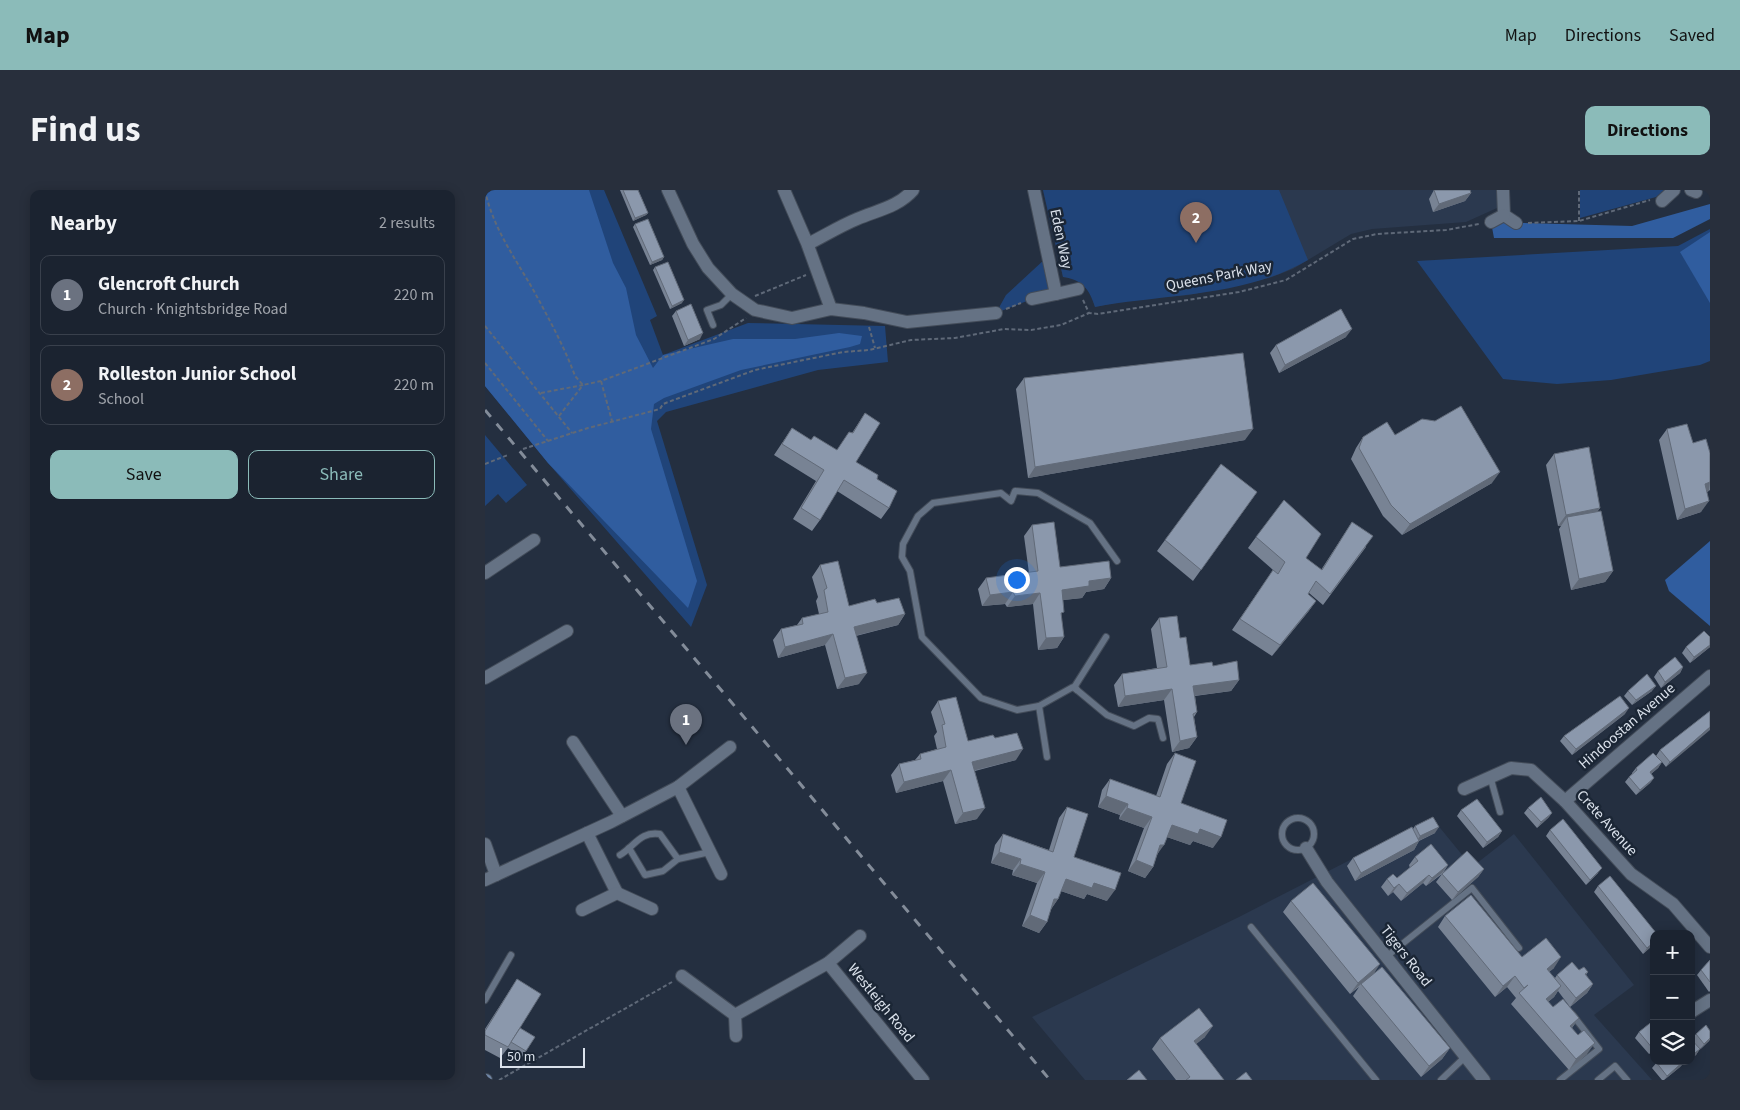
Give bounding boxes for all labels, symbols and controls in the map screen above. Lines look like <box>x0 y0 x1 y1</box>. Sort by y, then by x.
text: Map <box>25 18 70 53</box>
text: Map <box>1505 23 1537 48</box>
text: Directions <box>1565 23 1641 48</box>
text: Saved <box>1669 23 1715 48</box>
text: Find us <box>30 105 140 155</box>
button: Directions <box>1585 106 1710 155</box>
pin: 2 <box>1180 202 1212 243</box>
street label: Eden Way <box>1044 207 1078 271</box>
text: Nearby <box>50 208 117 238</box>
text: 2 results <box>379 212 435 234</box>
street label: Queens Park Way <box>1164 255 1274 297</box>
text: Glencroft Church <box>98 271 240 298</box>
text: 1 <box>63 284 71 306</box>
text: 220 m <box>394 284 434 306</box>
text: Church · Knightsbridge Road <box>98 298 288 320</box>
text: Rolleston Junior School <box>98 361 296 388</box>
text: 2 <box>63 374 71 396</box>
text: 220 m <box>394 374 434 396</box>
text: School <box>98 388 144 410</box>
button: Save <box>50 450 238 499</box>
button: Share <box>248 450 435 499</box>
your location <box>1004 567 1030 593</box>
street label: Hindoostan Avenue <box>1574 678 1680 774</box>
pin: 1 <box>670 704 702 745</box>
street label: Crete Avenue <box>1572 785 1642 861</box>
street label: Tigers Road <box>1375 921 1437 991</box>
map controls <box>1650 930 1695 1065</box>
button: + <box>1650 930 1695 975</box>
street label: Westleigh Road <box>843 959 919 1047</box>
button: − <box>1650 975 1695 1020</box>
button: layers <box>1650 1020 1695 1065</box>
scale bar <box>500 1045 585 1068</box>
text: 50 m <box>507 1047 535 1067</box>

